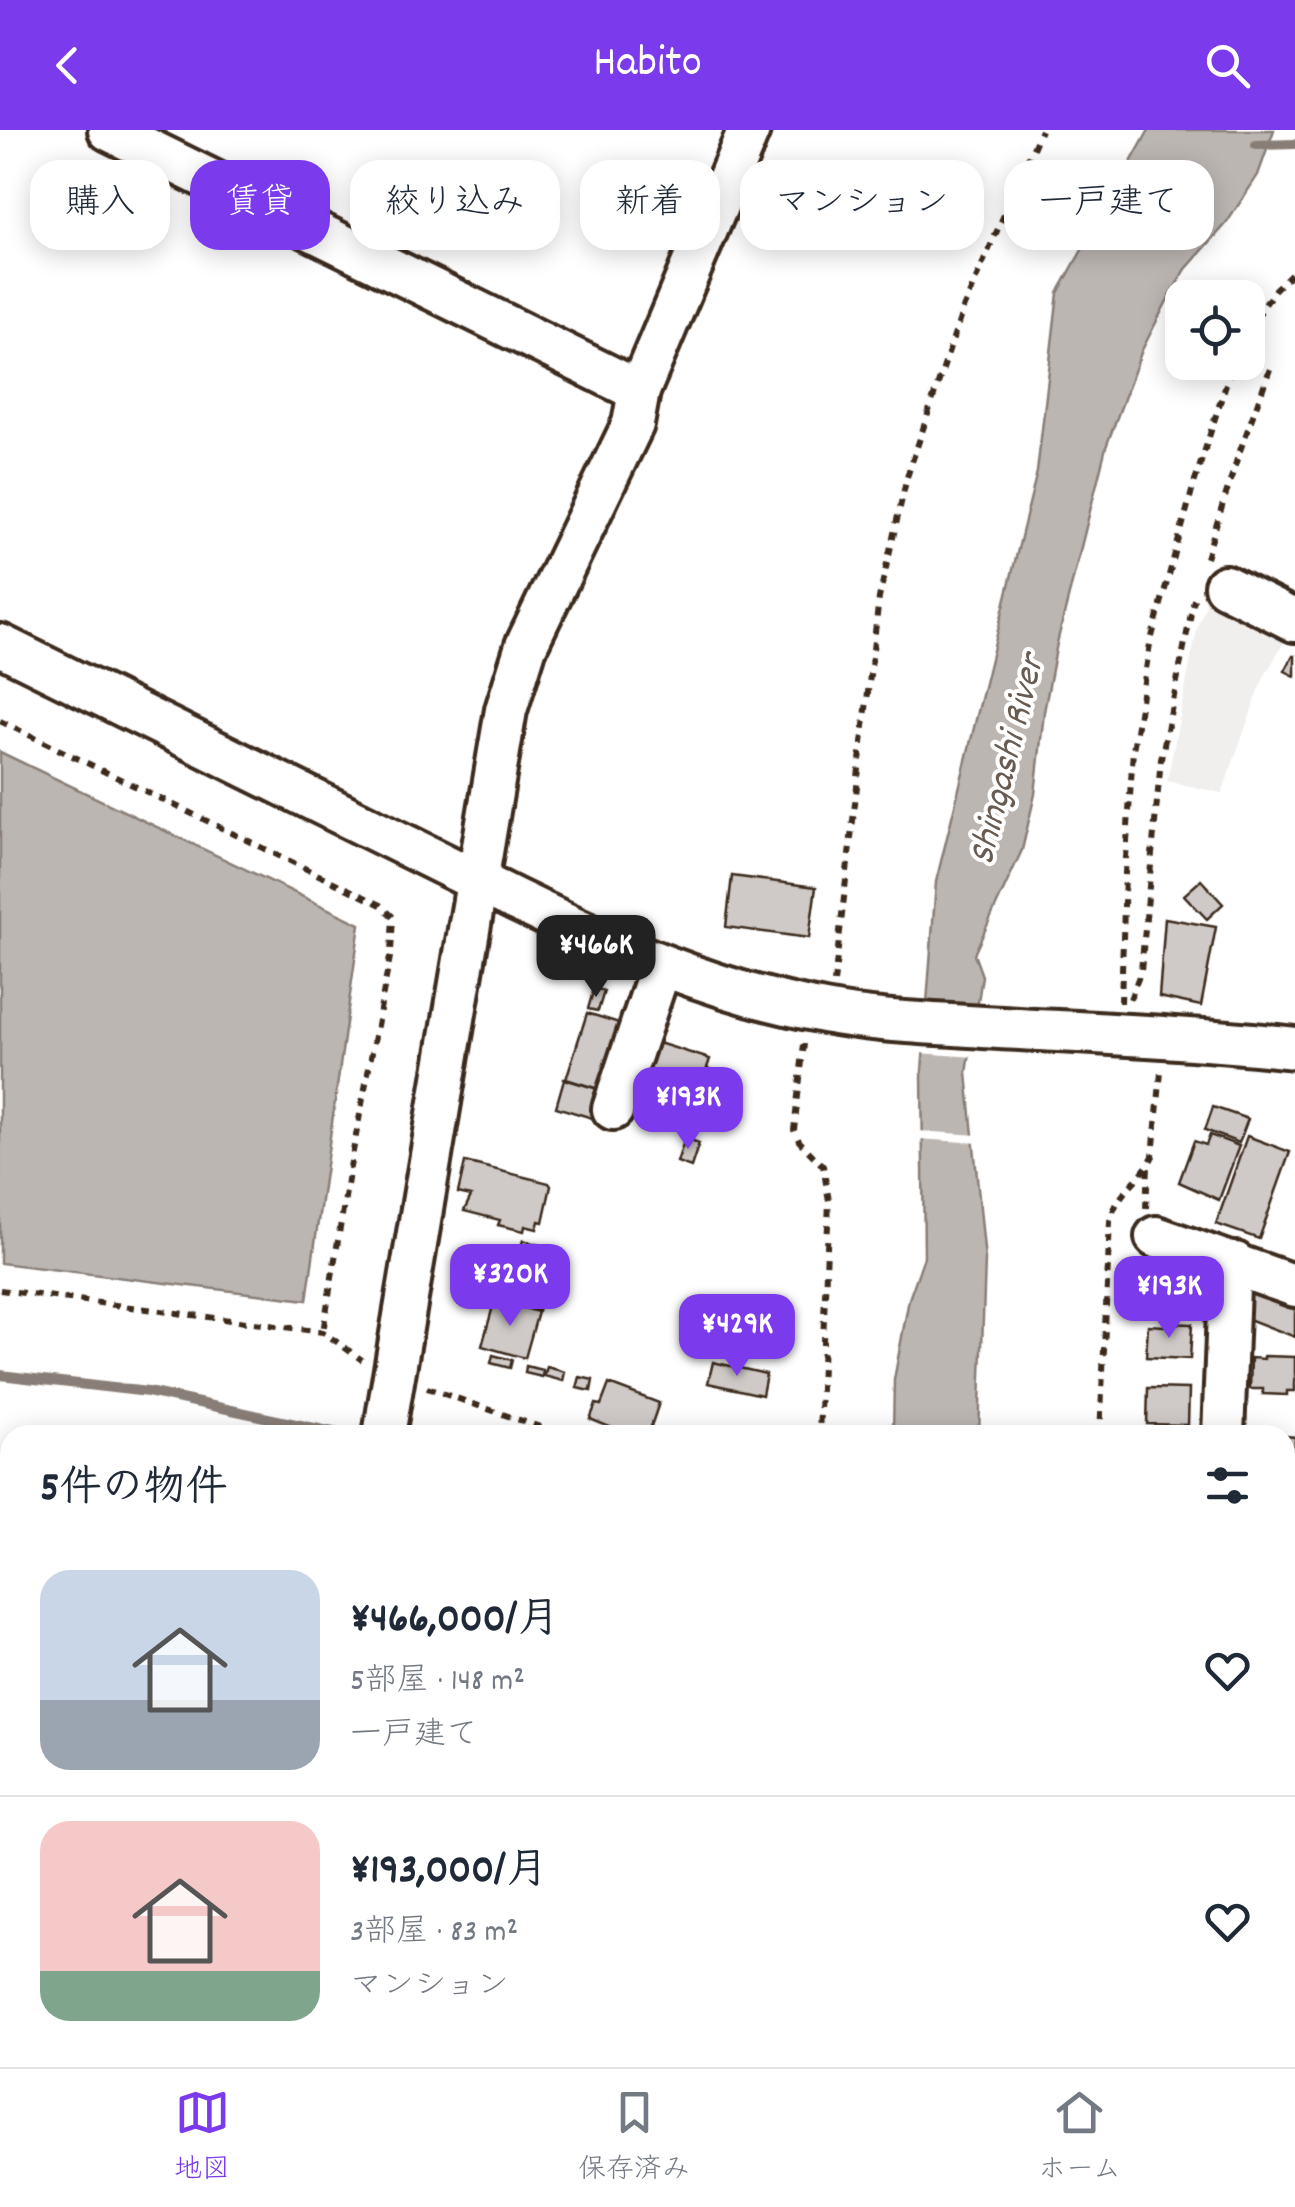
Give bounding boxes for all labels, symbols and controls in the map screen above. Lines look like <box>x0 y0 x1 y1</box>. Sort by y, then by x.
text: Habito <box>593 33 702 97</box>
icon: back <box>40 38 95 93</box>
icon: search <box>1200 38 1255 93</box>
chip: 購入 <box>30 160 170 250</box>
chip: 賃貸 <box>190 160 330 250</box>
chip: 絞り込み <box>350 160 560 250</box>
chip: 新着 <box>580 160 720 250</box>
chip: マンション <box>740 160 984 250</box>
chip: 一戸建て <box>1004 160 1214 250</box>
map controls <box>1165 280 1265 380</box>
button: locate <box>1165 280 1265 380</box>
water label: Shingashi River <box>957 646 1063 871</box>
pin: ¥466K <box>526 915 666 1000</box>
text: ¥466K <box>559 924 633 970</box>
pin: ¥193K <box>618 1067 758 1152</box>
text: ¥193K <box>655 1076 721 1122</box>
pin: ¥320K <box>440 1244 580 1329</box>
text: ¥320K <box>472 1253 548 1299</box>
pin: ¥193K <box>1099 1256 1239 1341</box>
text: ¥193K <box>1136 1265 1202 1311</box>
pin: ¥429K <box>667 1294 807 1379</box>
text: ¥429K <box>701 1303 773 1349</box>
icon: filters <box>1200 1458 1255 1513</box>
text: 5件の物件 <box>40 1461 227 1521</box>
text: ¥466,000/月 <box>350 1592 560 1652</box>
icon: home <box>120 1610 240 1730</box>
icon: heart <box>1200 1643 1255 1698</box>
text: 5部屋 · 148 m² <box>350 1660 525 1706</box>
text: 一戸建て <box>350 1714 478 1760</box>
text: ¥193,000/月 <box>350 1843 548 1903</box>
icon: home <box>120 1861 240 1981</box>
icon: heart <box>1200 1894 1255 1949</box>
text: 3部屋 · 83 m² <box>350 1911 518 1957</box>
text: マンション <box>350 1965 509 2011</box>
tab: 地図 <box>174 2085 230 2192</box>
tab: 保存済み <box>578 2085 690 2192</box>
tab: ホーム <box>1038 2085 1121 2192</box>

